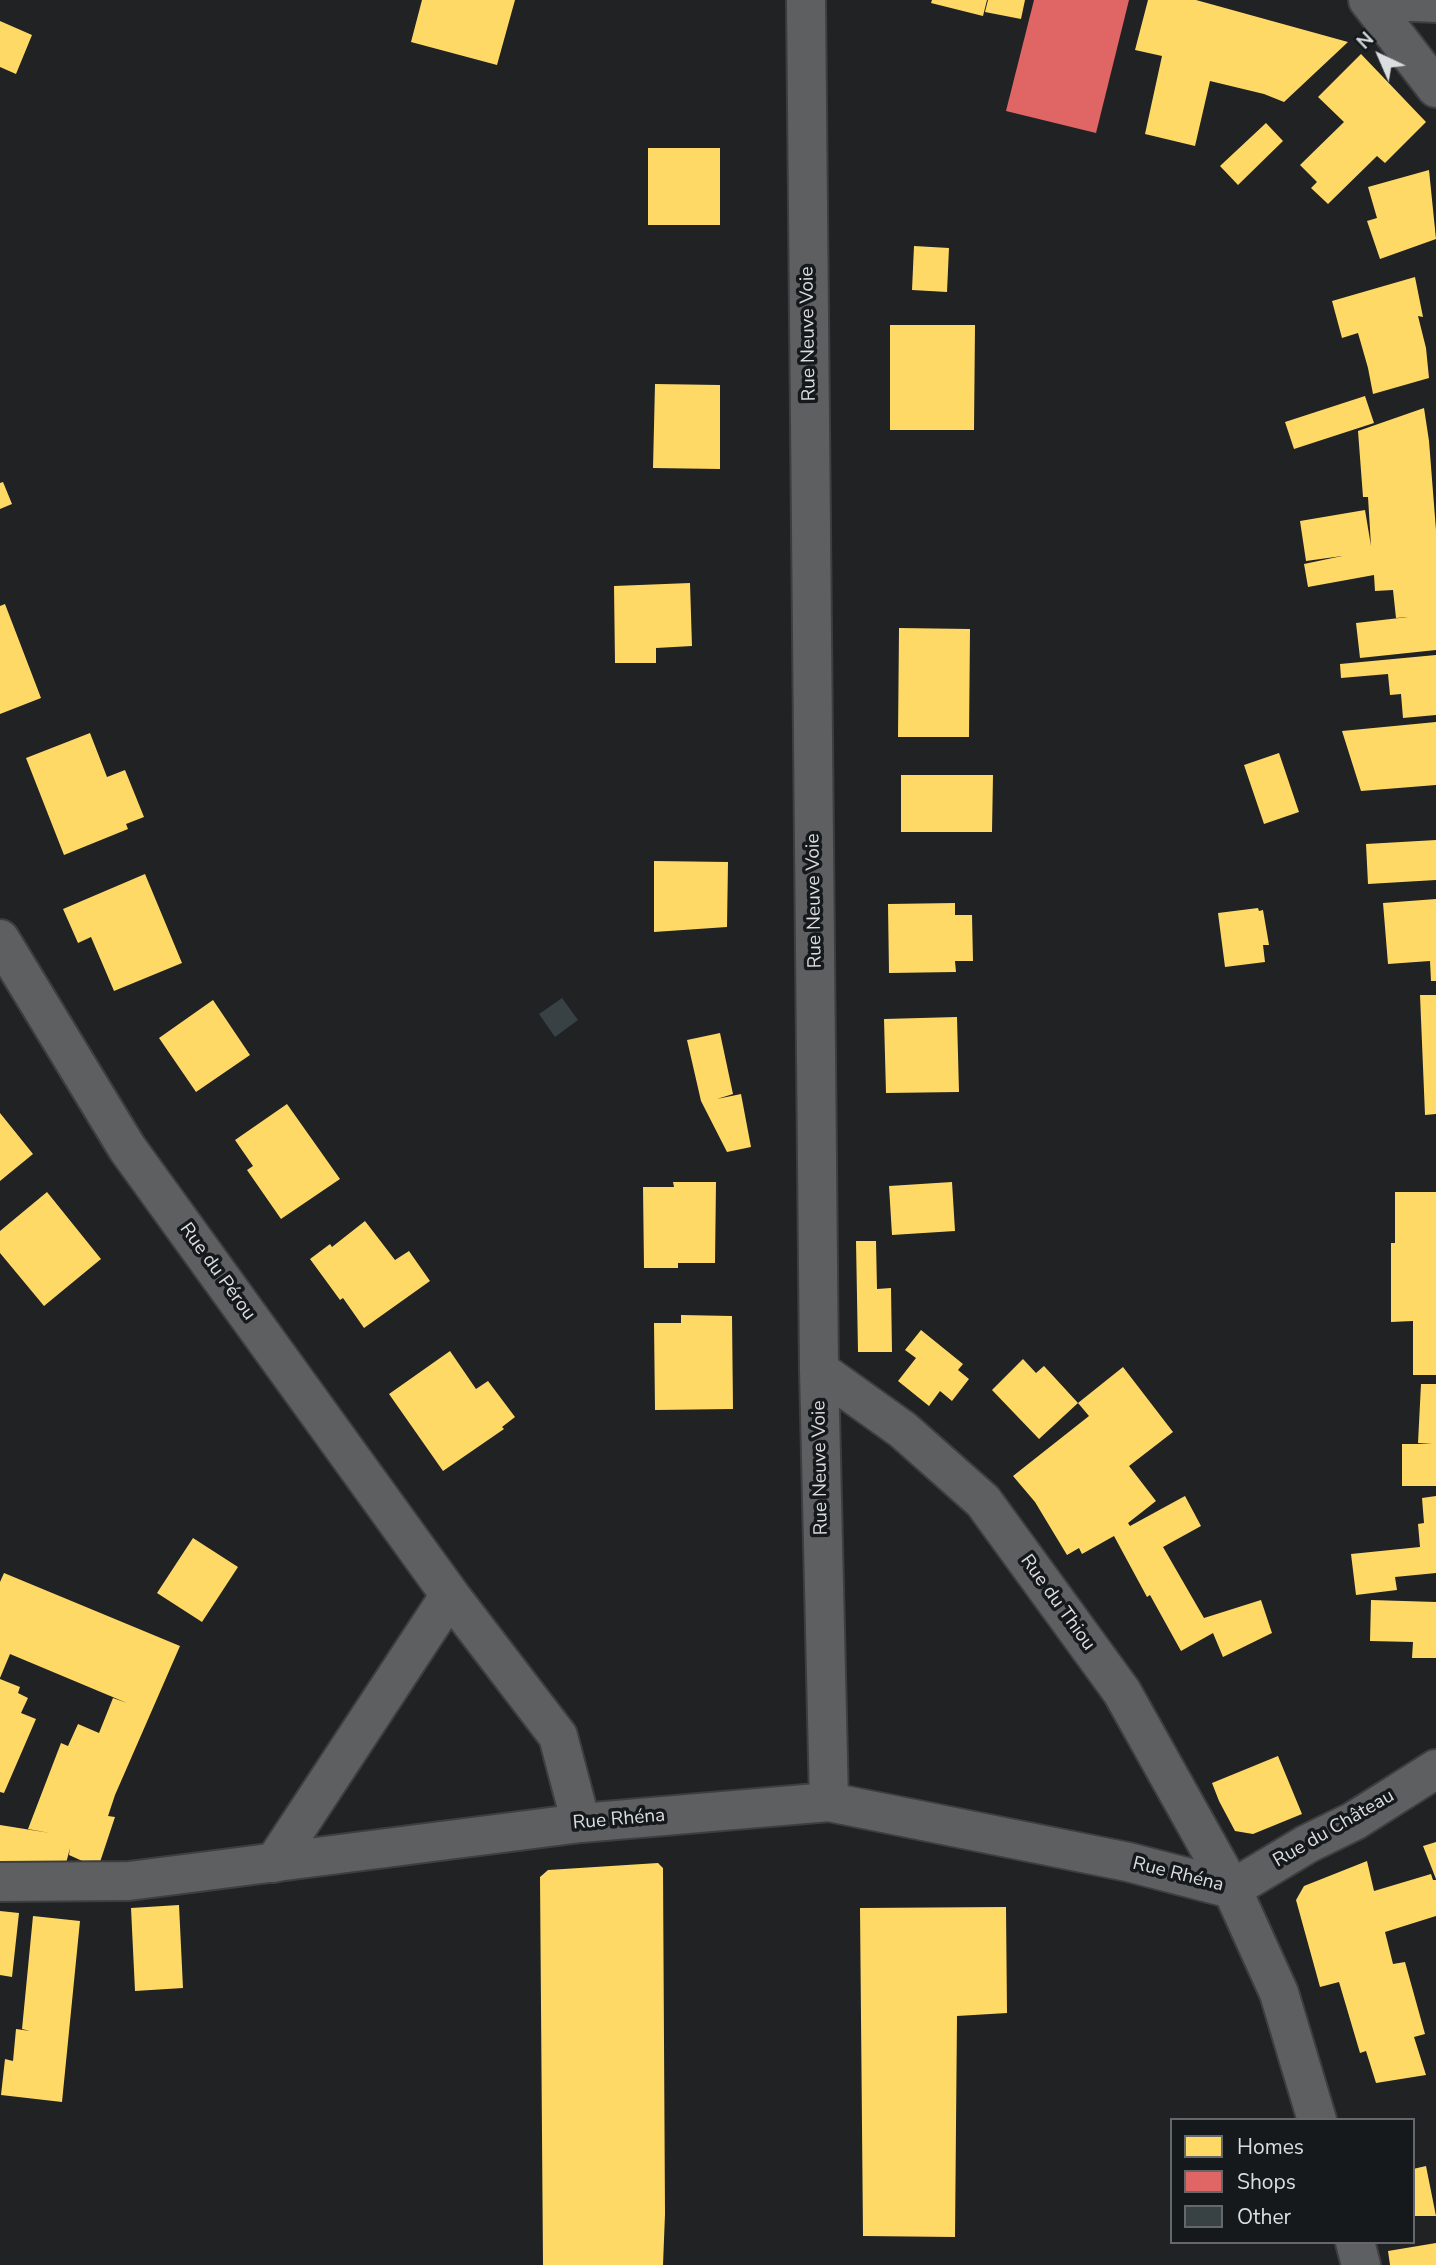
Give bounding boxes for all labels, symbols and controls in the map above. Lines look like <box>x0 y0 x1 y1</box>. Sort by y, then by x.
north arrow <box>1345 21 1415 91</box>
text: N <box>1351 27 1380 55</box>
street label: Rue Neuve Voie <box>796 266 822 402</box>
street label: Rue Neuve Voie <box>802 833 828 969</box>
street label: Rue du Pérou <box>174 1219 260 1325</box>
street label: Rue Neuve Voie <box>808 1400 834 1536</box>
street label: Rue du Thiou <box>1015 1551 1099 1655</box>
street label: Rue du Château <box>1269 1785 1399 1873</box>
street label: Rue Rhéna <box>572 1805 666 1835</box>
street label: Rue Rhéna <box>1130 1853 1226 1897</box>
legend <box>1170 2118 1415 2244</box>
text: Homes <box>1237 2133 1304 2161</box>
text: Shops <box>1237 2168 1296 2196</box>
text: Other <box>1237 2203 1291 2231</box>

